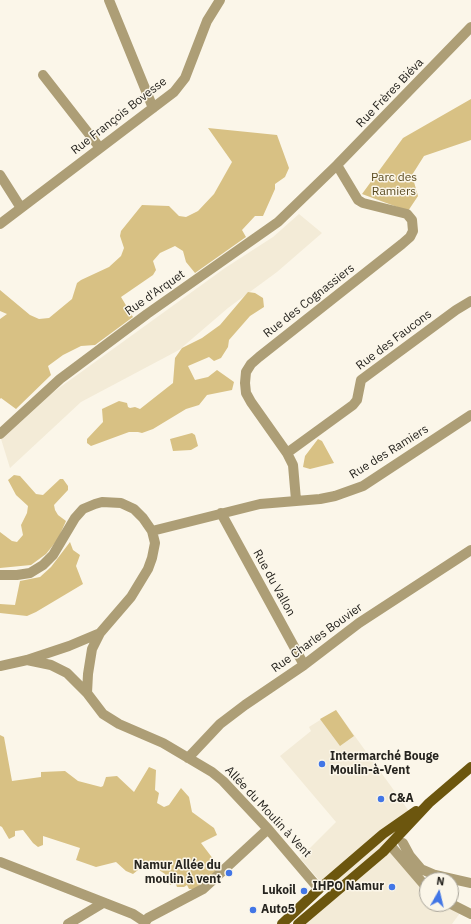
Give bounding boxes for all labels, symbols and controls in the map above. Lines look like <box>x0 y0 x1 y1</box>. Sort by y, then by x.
street label: Rue Frères Biéva <box>353 55 427 131</box>
street label: Rue François Bovesse <box>68 74 170 158</box>
park label: Parc des Ramiers <box>371 171 417 199</box>
street label: Rue des Cognassiers <box>261 261 357 341</box>
street label: Rue d'Arquet <box>122 267 188 319</box>
street label: Rue des Faucons <box>353 307 435 373</box>
street label: Rue des Ramiers <box>347 422 431 482</box>
street label: Rue du Vallon <box>250 547 298 619</box>
street label: Rue Charles Bouvier <box>269 600 365 676</box>
place label: Intermarché Bouge Moulin-à-Vent <box>330 750 439 778</box>
marker: Intermarché Bouge Moulin-à-Vent <box>317 759 327 769</box>
street label: Allée du Moulin à Vent <box>222 763 314 861</box>
place label: C&A <box>389 792 414 806</box>
marker: C&A <box>376 794 386 804</box>
place label: Namur Allée du moulin à vent <box>134 859 221 887</box>
marker: Namur Allée du moulin à vent <box>224 868 234 878</box>
north arrow <box>419 872 459 912</box>
text: N <box>436 874 445 889</box>
place label: IHPO Namur <box>313 880 384 894</box>
marker: IHPO Namur <box>387 882 397 892</box>
place label: Lukoil <box>262 884 296 898</box>
marker: Lukoil <box>299 886 309 896</box>
place label: Auto5 <box>261 903 295 917</box>
marker: Auto5 <box>248 905 258 915</box>

